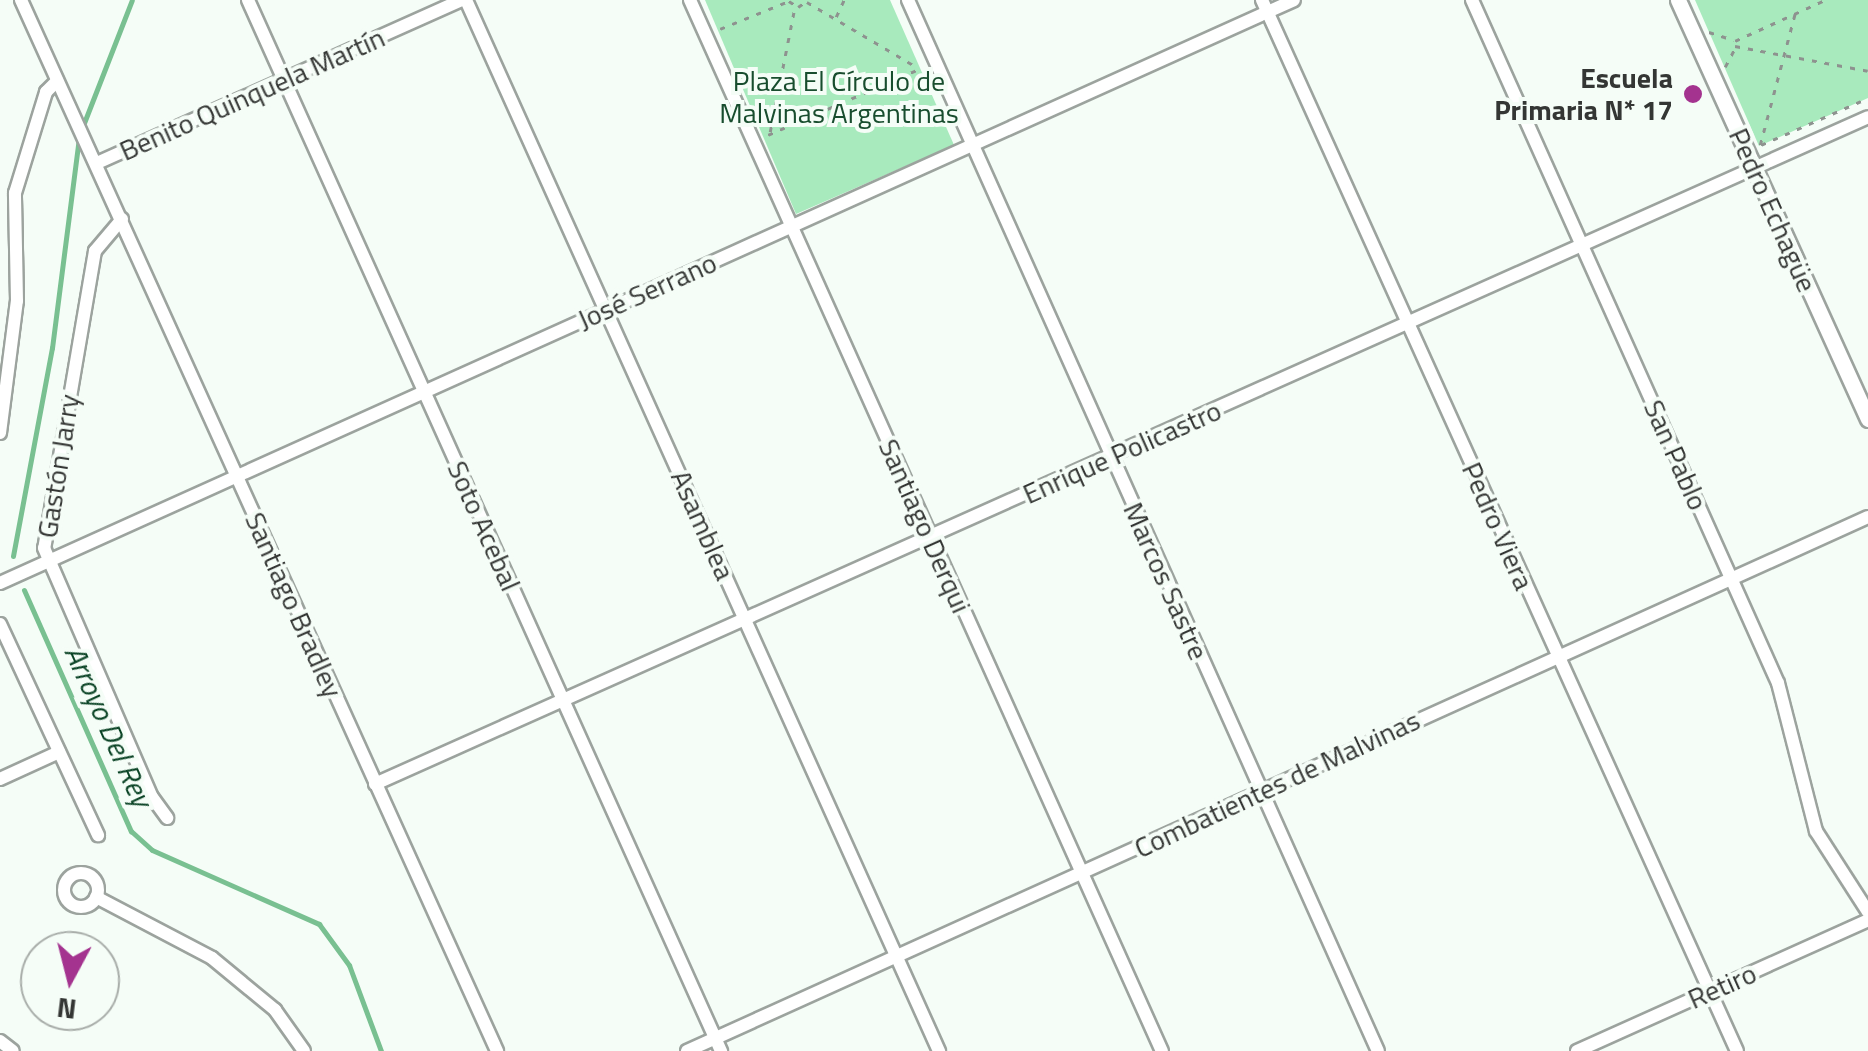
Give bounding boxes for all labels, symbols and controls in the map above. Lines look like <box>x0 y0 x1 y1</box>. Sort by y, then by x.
street label: Benito Quinquela Martín <box>114 20 390 168</box>
place label: Escuela Primaria N* 17 <box>1494 61 1673 127</box>
park label: Plaza El Círculo de Malvinas Argentinas <box>719 64 959 130</box>
marker: Escuela Primaria N* 17 <box>1682 83 1704 105</box>
street label: Pedro Echagüe <box>1722 123 1824 297</box>
street label: José Serrano <box>572 245 722 337</box>
street label: Gastón Jarry <box>30 392 86 540</box>
street label: Enrique Policastro <box>1018 393 1226 511</box>
street label: San Pablo <box>1637 395 1715 515</box>
street label: Santiago Derqui <box>872 434 978 618</box>
street label: Soto Acebal <box>440 456 528 596</box>
street label: Pedro Viera <box>1455 457 1541 595</box>
street label: Asamblea <box>664 465 742 585</box>
street label: Marcos Sastre <box>1116 497 1216 665</box>
street label: Santiago Bradley <box>238 507 350 703</box>
water label: Arroyo Del Rey <box>57 639 161 813</box>
street label: Combatientes de Malvinas <box>1129 703 1425 865</box>
north arrow <box>20 931 120 1031</box>
street label: Retiro <box>1683 956 1761 1016</box>
text: N <box>54 987 79 1032</box>

